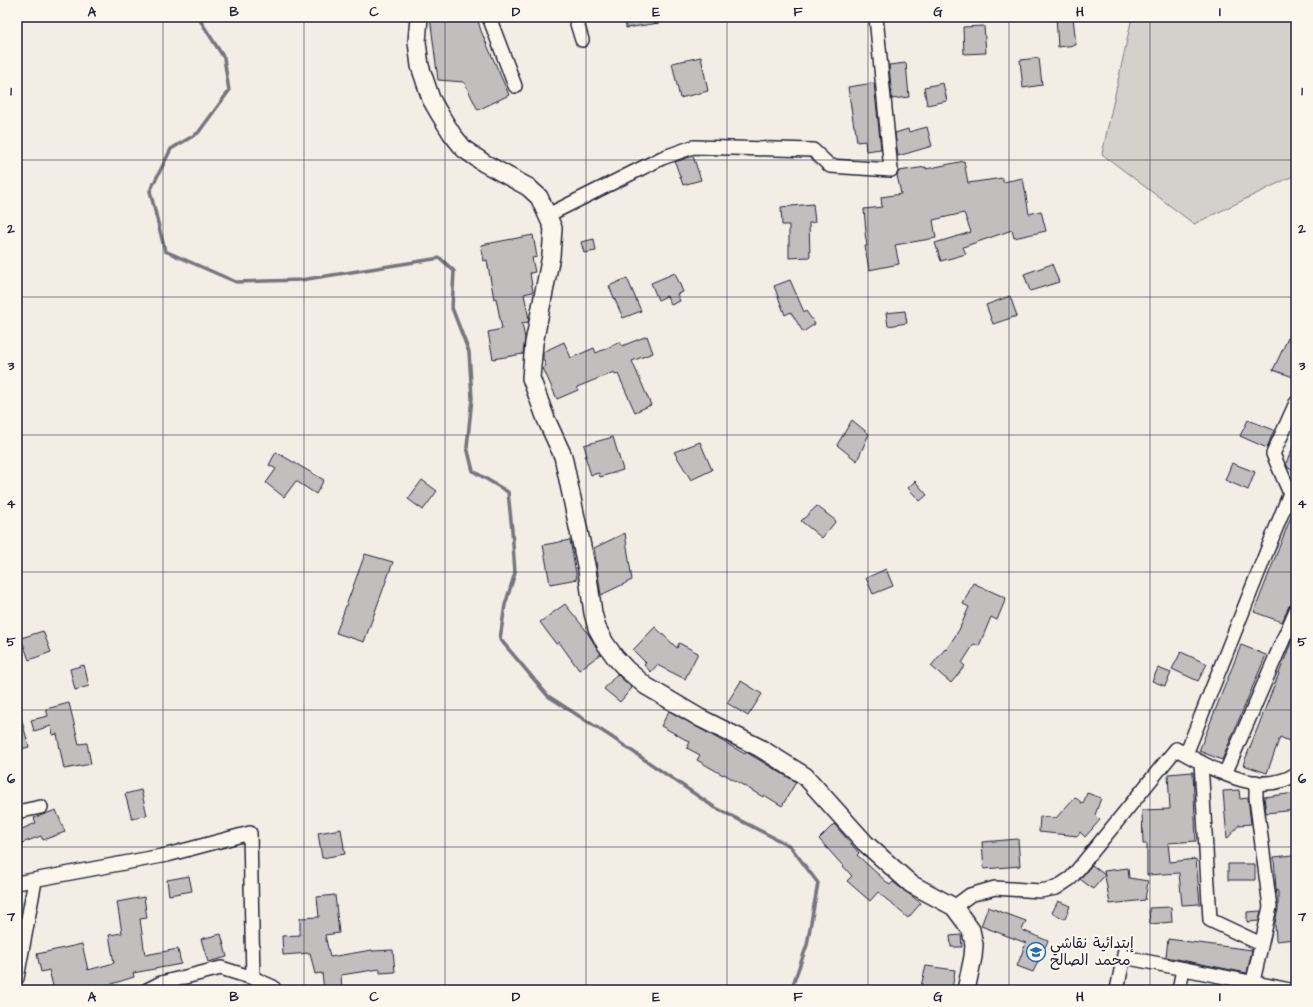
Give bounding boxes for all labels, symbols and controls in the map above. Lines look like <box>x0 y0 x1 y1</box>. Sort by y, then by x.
text: A <box>88 3 97 21</box>
text: B <box>229 3 239 21</box>
text: C <box>369 3 379 21</box>
text: D <box>512 3 521 21</box>
text: E <box>652 3 660 21</box>
text: F <box>793 3 803 21</box>
text: G <box>933 3 943 21</box>
text: H <box>1076 3 1084 21</box>
text: I <box>1219 3 1221 21</box>
text: 1 <box>10 82 12 100</box>
text: 1 <box>1301 82 1303 100</box>
text: 2 <box>6 220 15 238</box>
text: 2 <box>1297 220 1306 238</box>
text: 3 <box>7 357 15 375</box>
text: 3 <box>1298 357 1306 375</box>
text: 4 <box>7 495 16 513</box>
text: 4 <box>1298 495 1307 513</box>
text: 5 <box>6 633 16 651</box>
text: 5 <box>1297 633 1307 651</box>
text: 6 <box>7 770 16 788</box>
text: 6 <box>1298 770 1307 788</box>
text: 7 <box>6 908 16 926</box>
text: 7 <box>1297 908 1307 926</box>
place label: إبتدائية نقاشي محمد الصالح <box>1050 933 1134 971</box>
school or university icon: إبتدائية نقاشي محمد الصالح <box>1025 941 1047 963</box>
text: A <box>88 988 97 1006</box>
text: B <box>229 988 239 1006</box>
text: C <box>369 988 379 1006</box>
text: D <box>512 988 521 1006</box>
text: E <box>652 988 660 1006</box>
text: F <box>793 988 803 1006</box>
text: G <box>933 988 943 1006</box>
text: H <box>1076 988 1084 1006</box>
text: I <box>1219 988 1221 1006</box>

